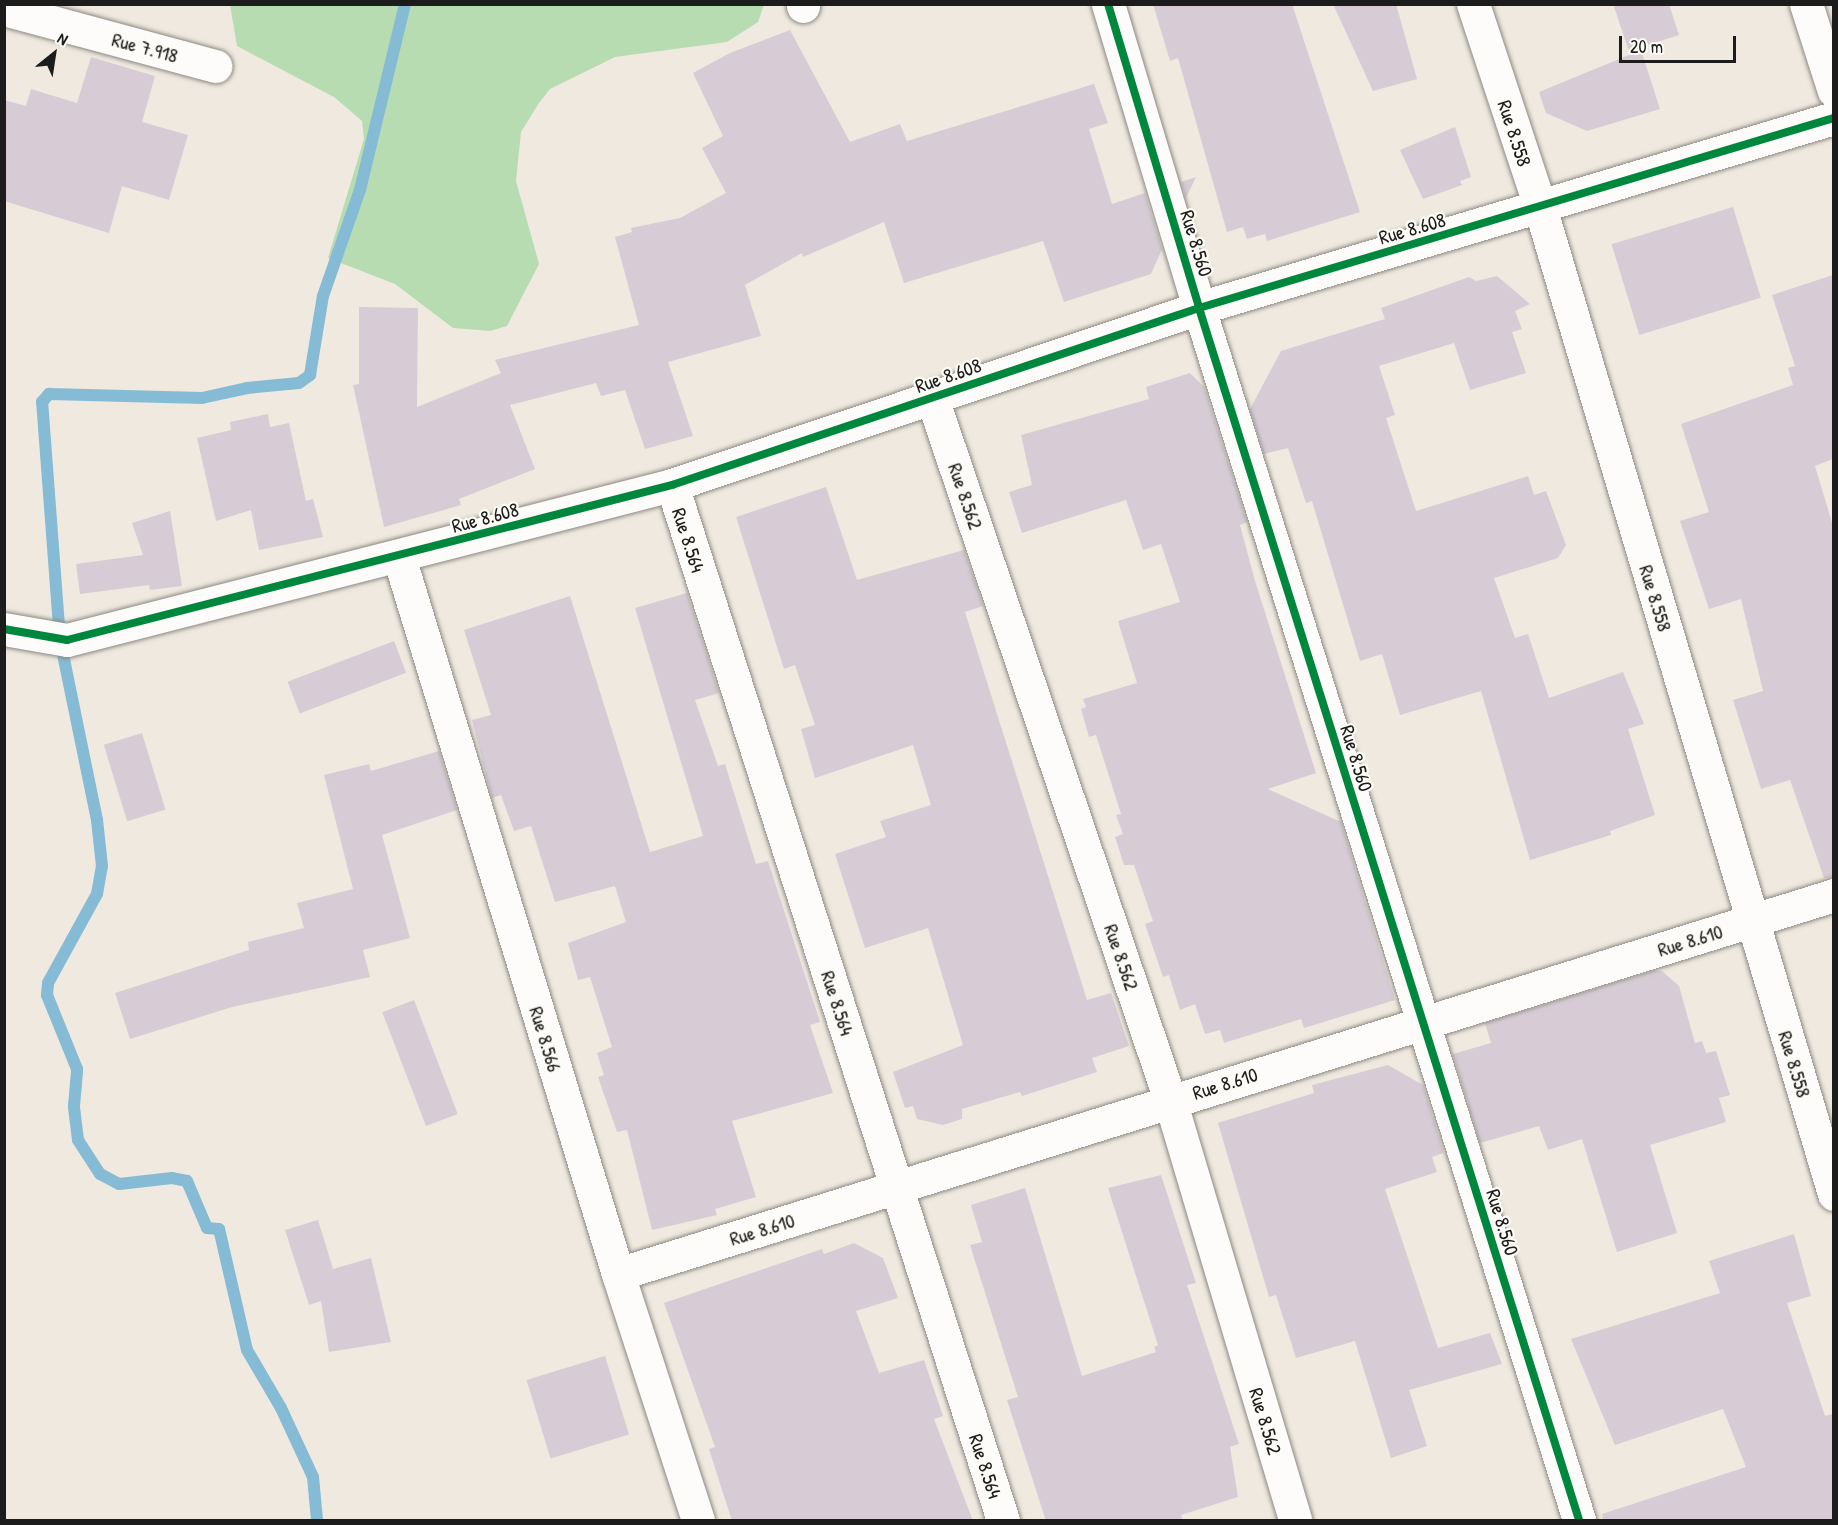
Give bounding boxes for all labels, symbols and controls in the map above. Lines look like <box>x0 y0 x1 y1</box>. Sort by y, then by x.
north arrow <box>24 24 84 84</box>
scale bar <box>1622 24 1739 62</box>
text: N <box>54 27 72 50</box>
street label: Rue 7.918 <box>109 27 181 67</box>
text: 20 m <box>1630 34 1663 59</box>
street label: Rue 8.558 <box>1493 97 1537 169</box>
street label: Rue 8.560 <box>1176 207 1218 279</box>
street label: Rue 8.608 <box>1376 207 1448 249</box>
street label: Rue 8.608 <box>912 353 984 397</box>
street label: Rue 8.562 <box>944 460 988 532</box>
street label: Rue 8.608 <box>449 497 521 537</box>
street label: Rue 8.564 <box>667 505 711 575</box>
street label: Rue 8.558 <box>1635 562 1677 634</box>
street label: Rue 8.560 <box>1336 722 1378 794</box>
street label: Rue 8.610 <box>1655 919 1725 961</box>
street label: Rue 8.562 <box>1100 921 1144 993</box>
street label: Rue 8.564 <box>816 968 860 1038</box>
street label: Rue 8.566 <box>525 1003 567 1075</box>
street label: Rue 8.558 <box>1774 1028 1816 1100</box>
street label: Rue 8.610 <box>1190 1062 1260 1104</box>
street label: Rue 8.560 <box>1482 1186 1524 1258</box>
street label: Rue 8.610 <box>727 1208 797 1250</box>
street label: Rue 8.562 <box>1245 1385 1287 1457</box>
street label: Rue 8.564 <box>964 1431 1008 1501</box>

